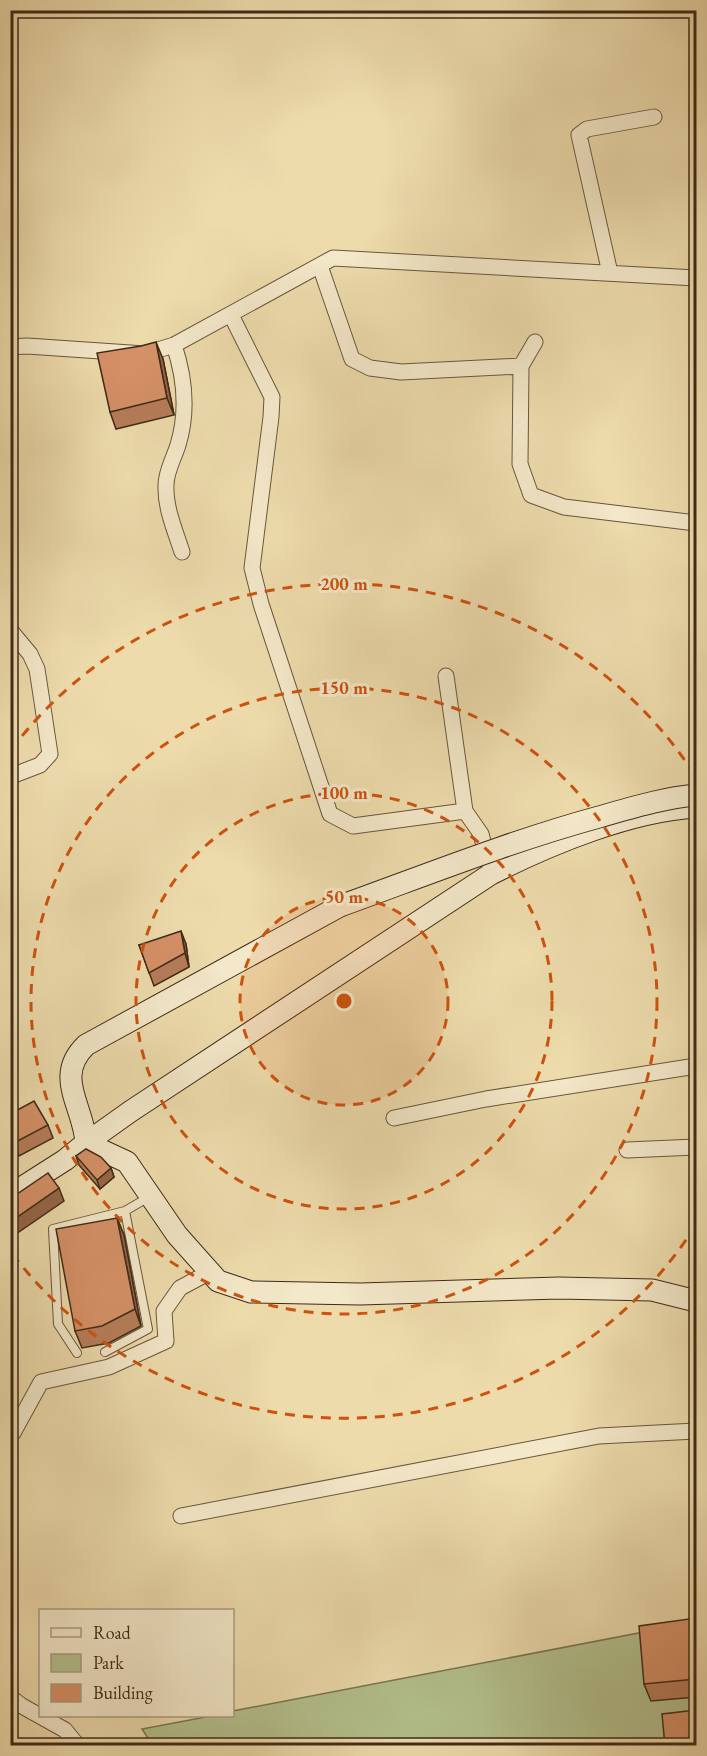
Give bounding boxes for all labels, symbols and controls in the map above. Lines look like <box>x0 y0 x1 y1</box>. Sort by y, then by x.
text: 200 m <box>320 572 368 595</box>
text: 150 m <box>320 676 368 699</box>
text: 100 m <box>320 781 368 804</box>
text: 50 m <box>325 885 363 908</box>
centre of rings <box>334 991 354 1011</box>
legend <box>39 1609 234 1717</box>
text: Road <box>93 1621 132 1644</box>
text: Park <box>93 1651 124 1674</box>
text: Building <box>93 1681 153 1704</box>

